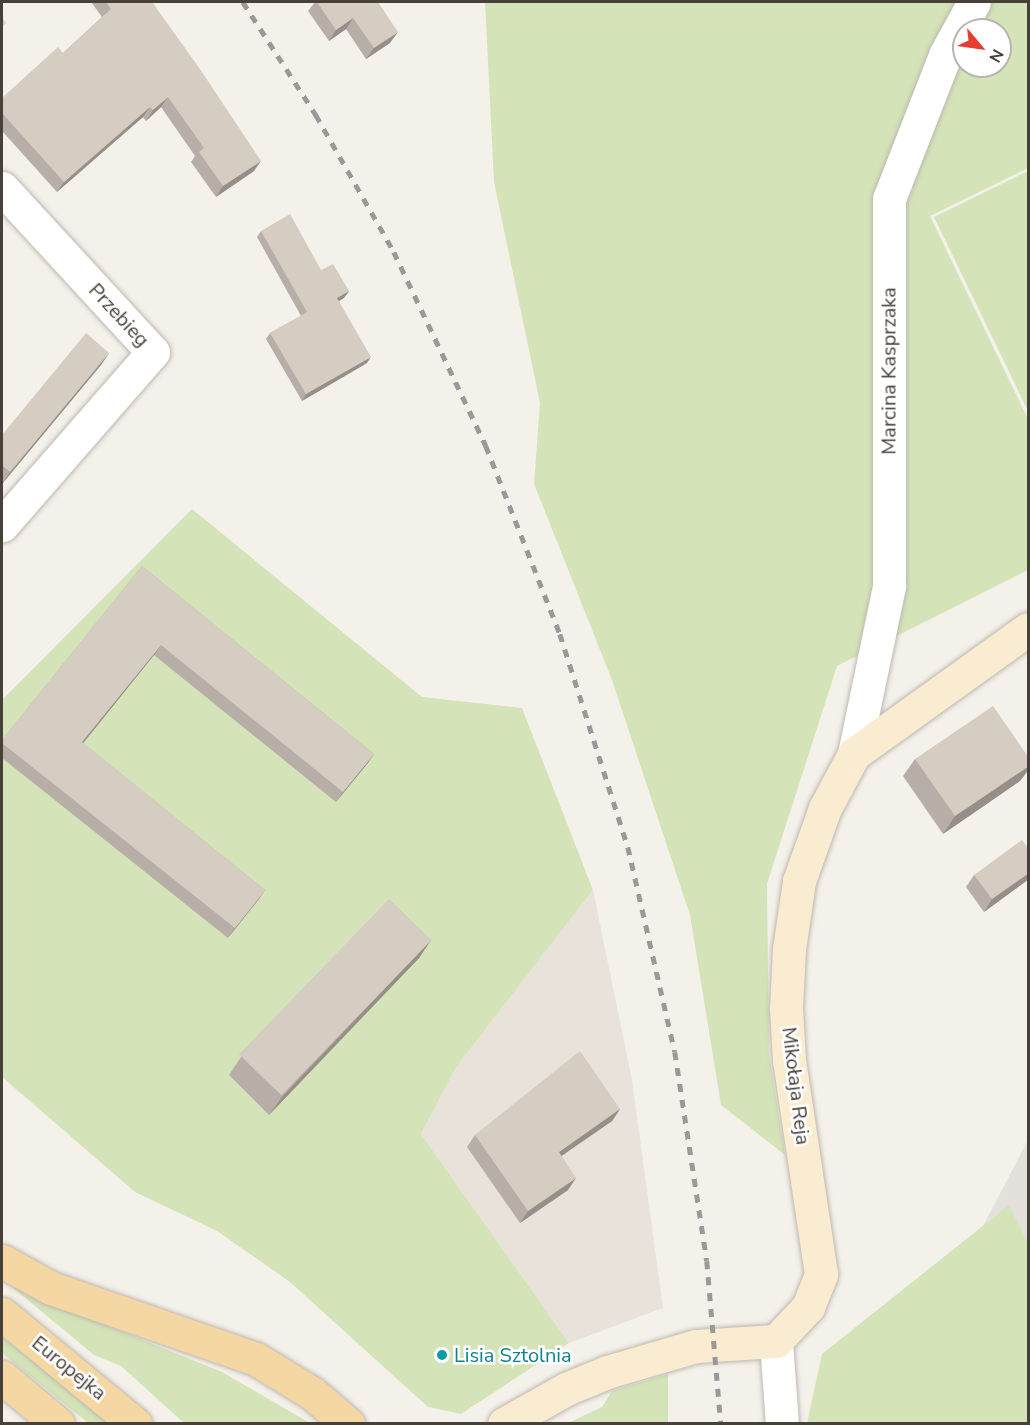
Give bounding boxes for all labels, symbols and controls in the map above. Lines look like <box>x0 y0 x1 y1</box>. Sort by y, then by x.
north arrow <box>952 18 1012 78</box>
text: N <box>983 45 1009 66</box>
street label: Przebieg <box>84 278 154 352</box>
street label: Marcina Kasprzaka <box>877 287 901 455</box>
street label: Mikołaja Reja <box>777 1026 815 1146</box>
street label: Europejka <box>27 1331 111 1405</box>
place label: Lisia Sztolnia <box>454 1343 572 1367</box>
marker: Lisia Sztolnia <box>435 1348 449 1362</box>

